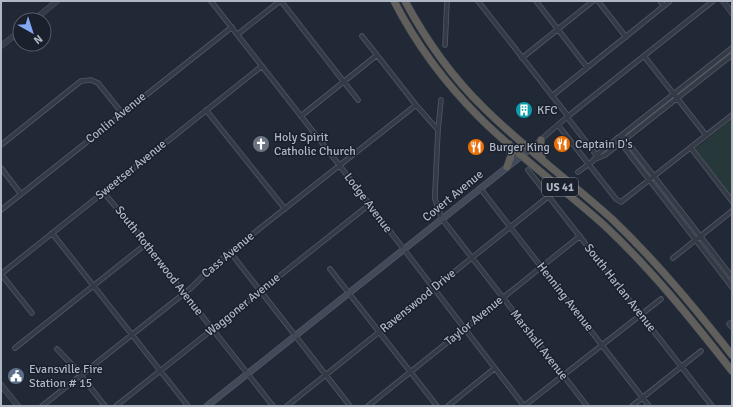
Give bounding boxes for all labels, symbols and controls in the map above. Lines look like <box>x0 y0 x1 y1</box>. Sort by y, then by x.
north arrow <box>12 12 52 52</box>
text: N <box>31 32 45 47</box>
street label: Conlin Avenue <box>83 89 149 147</box>
building icon: KFC <box>514 100 534 120</box>
place label: KFC <box>537 103 558 118</box>
place label: Holy Spirit Catholic Church <box>274 130 356 159</box>
church icon: Holy Spirit Catholic Church <box>251 134 271 154</box>
restaurant icon: Captain D's <box>552 134 572 154</box>
street label: Sweetser Avenue <box>92 137 170 203</box>
restaurant icon: Burger King <box>466 137 486 157</box>
place label: Captain D's <box>575 137 633 152</box>
place label: Burger King <box>489 140 550 155</box>
street label: Covert Avenue <box>420 167 486 225</box>
street label: Lodge Avenue <box>341 170 395 236</box>
road number: US 41 <box>542 178 578 196</box>
street label: South Rotherwood Avenue <box>112 203 206 319</box>
street label: Cass Avenue <box>199 229 257 281</box>
street label: South Harlan Avenue <box>581 241 659 335</box>
street label: Henning Avenue <box>533 259 597 335</box>
street label: Ravenswood Drive <box>377 266 459 336</box>
street label: Waggoner Avenue <box>203 270 283 340</box>
street label: Taylor Avenue <box>442 293 506 349</box>
street label: Marshall Avenue <box>507 307 571 383</box>
place label: Evansville Fire Station # 15 <box>29 362 103 391</box>
public building icon: Evansville Fire Station # 15 <box>6 366 26 386</box>

